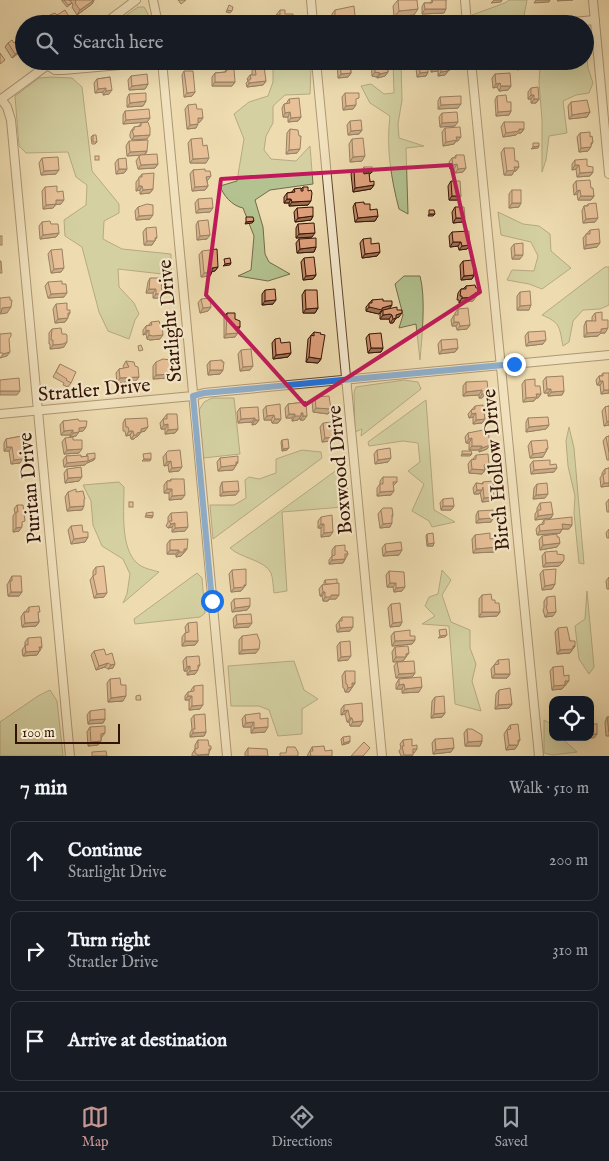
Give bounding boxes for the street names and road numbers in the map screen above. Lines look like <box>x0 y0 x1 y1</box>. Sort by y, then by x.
street label: Starlight Drive <box>153 258 188 383</box>
street label: Stratler Drive <box>37 373 151 408</box>
street label: Birch Hollow Drive <box>477 388 516 552</box>
street label: Boxwood Drive <box>322 404 359 536</box>
street label: Puritan Drive <box>13 431 48 545</box>

